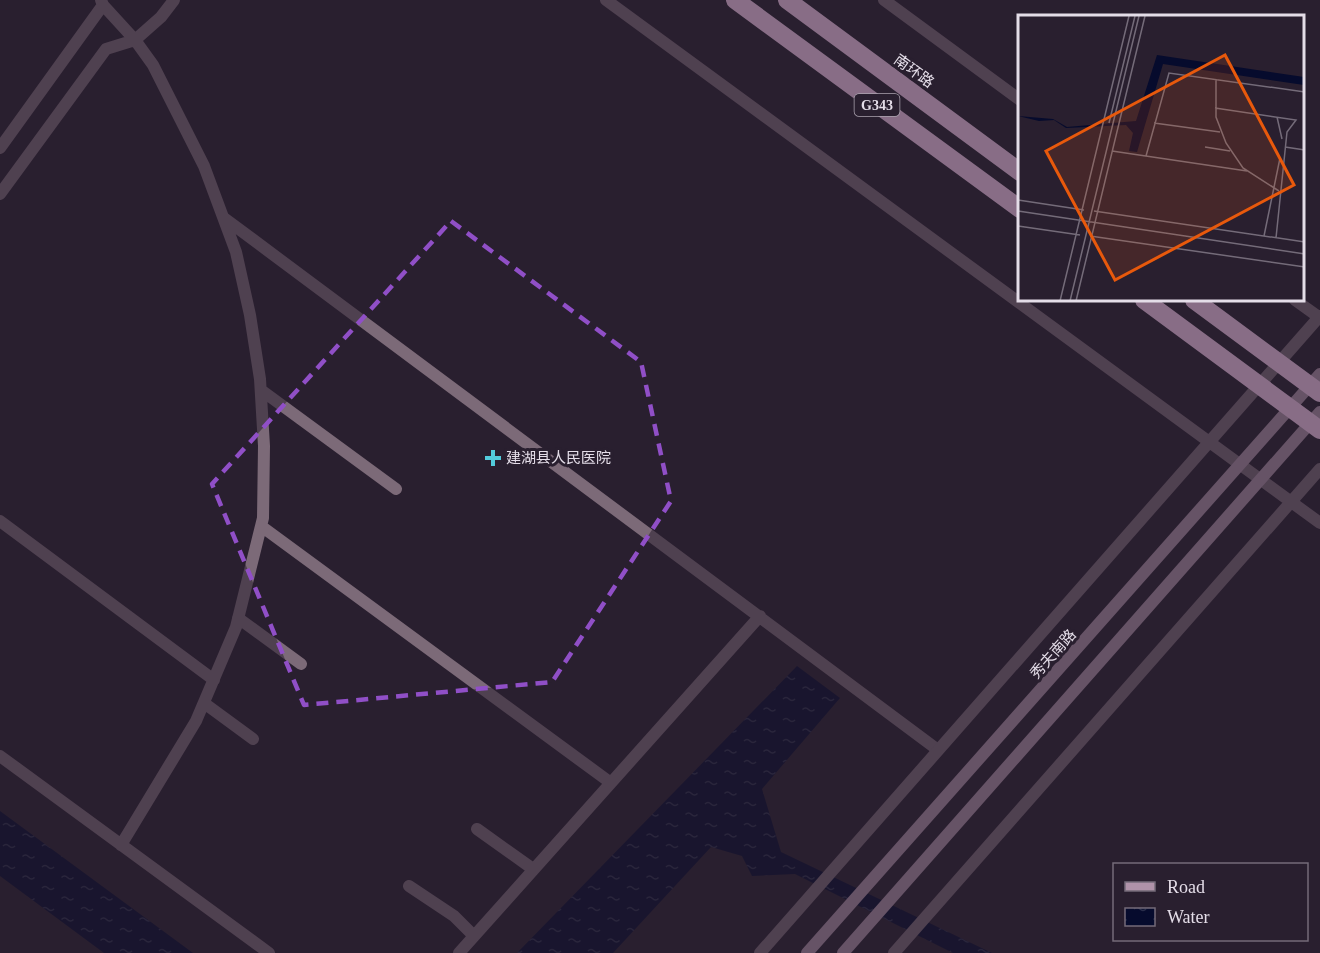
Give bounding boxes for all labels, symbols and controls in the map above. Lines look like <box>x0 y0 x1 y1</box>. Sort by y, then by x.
inset map <box>1018 15 1305 302</box>
street label: 南环路 <box>891 51 937 91</box>
road number: G343 <box>854 94 900 116</box>
marker: 建湖县人民医院 <box>484 449 502 467</box>
place label: 建湖县人民医院 <box>506 450 611 466</box>
street label: 秀夫南路 <box>1027 626 1079 682</box>
legend <box>1113 863 1308 941</box>
text: Road <box>1167 877 1205 897</box>
text: Water <box>1167 907 1210 927</box>

